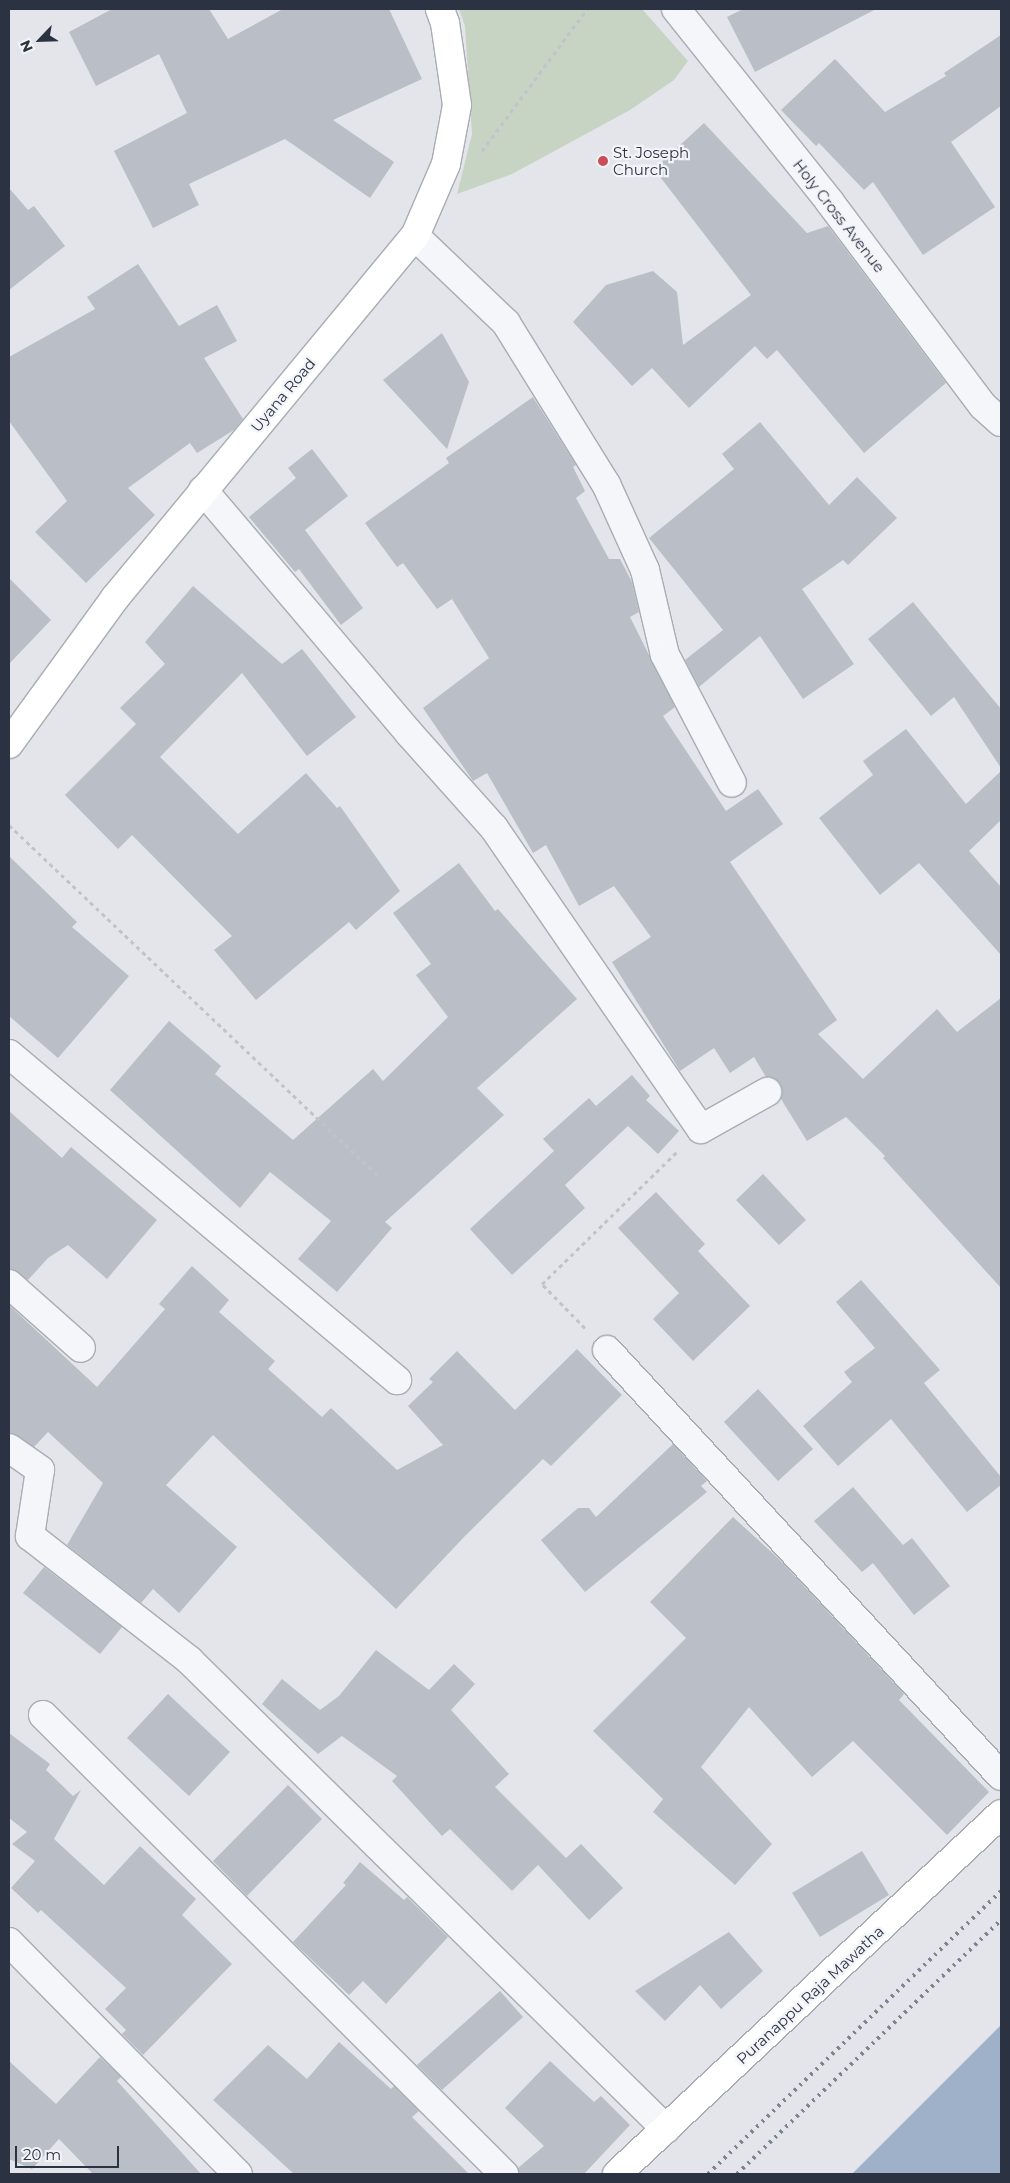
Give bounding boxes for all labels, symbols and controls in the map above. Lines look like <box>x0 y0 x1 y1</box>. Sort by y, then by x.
north arrow <box>15 15 65 65</box>
text: N <box>16 37 37 55</box>
place label: St. Joseph Church <box>613 143 689 178</box>
marker: St. Joseph Church <box>597 155 609 167</box>
street label: Holy Cross Avenue <box>789 156 889 276</box>
street label: Uyana Road <box>247 354 319 436</box>
street label: Puranappu Raja Mawatha <box>733 1922 887 2068</box>
scale bar <box>18 2136 121 2168</box>
text: 20 m <box>23 2145 61 2164</box>

